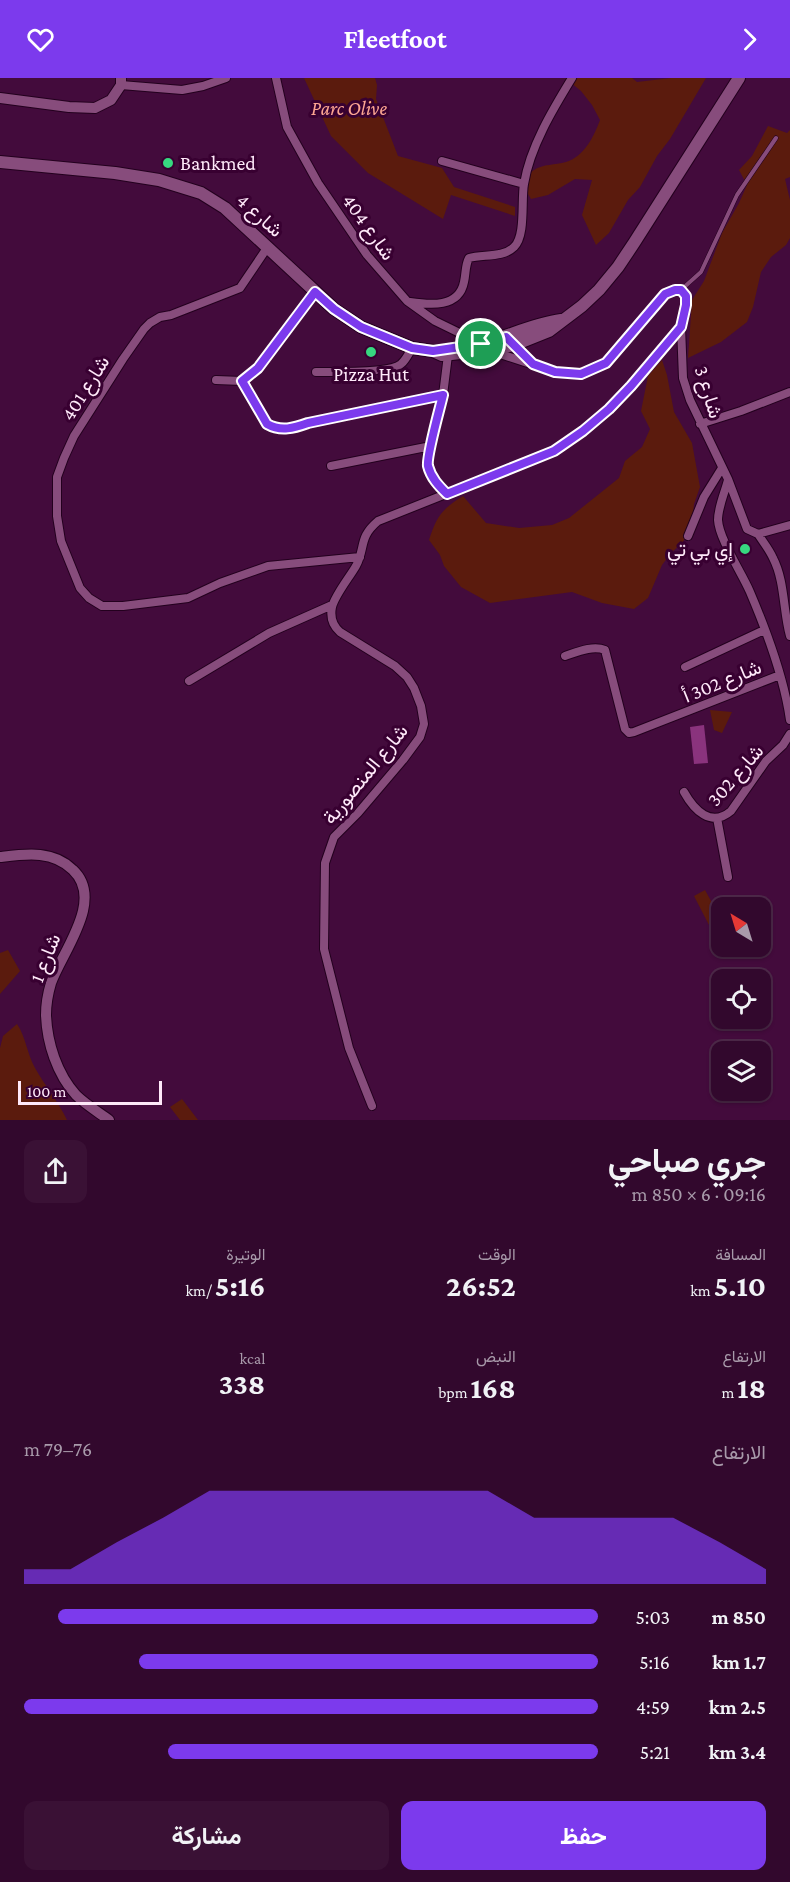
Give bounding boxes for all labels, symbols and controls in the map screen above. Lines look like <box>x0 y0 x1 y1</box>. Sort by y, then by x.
icon: heart <box>24 23 57 56</box>
icon: forward <box>733 23 766 56</box>
text: Fleetfoot <box>343 24 447 54</box>
park label: Parc Olive <box>311 97 387 119</box>
place label: Bankmed <box>180 152 256 174</box>
marker: Bankmed <box>161 156 175 170</box>
street label: شارع 4 <box>230 189 288 244</box>
street label: شارع 404 <box>336 190 400 266</box>
pin <box>455 318 506 369</box>
icon: arrive <box>464 327 497 360</box>
marker: Pizza Hut <box>364 345 378 359</box>
street label: شارع 401 <box>57 352 116 426</box>
place label: Pizza Hut <box>333 363 409 385</box>
street label: شارع 3 <box>688 363 727 422</box>
place label: إي بي تي <box>667 538 733 566</box>
marker: إي بي تي <box>738 542 752 556</box>
street label: شارع 302 أ <box>680 655 765 709</box>
street label: شارع المنصورية <box>318 720 414 830</box>
street label: شارع 302 <box>702 740 770 812</box>
north arrow <box>711 897 771 957</box>
map controls <box>711 897 771 1101</box>
street label: شارع 1 <box>25 930 67 987</box>
button: locate <box>711 969 771 1029</box>
button: layers <box>711 1041 771 1101</box>
scale bar <box>18 1078 162 1106</box>
text: 100 m <box>27 1083 66 1100</box>
button: share <box>24 1140 87 1203</box>
text: جري صباحي <box>608 1142 766 1179</box>
text: 09:16 · 6 × 850 m <box>632 1183 766 1205</box>
text: الوتيرة <box>226 1246 265 1263</box>
text: الوقت <box>478 1246 516 1263</box>
text: المسافة <box>715 1246 766 1263</box>
text: 5:16 <box>215 1269 265 1302</box>
text: 26:52 <box>446 1269 516 1302</box>
text: 5.10 <box>714 1269 766 1302</box>
text: /km <box>185 1282 215 1299</box>
text: km <box>690 1282 714 1299</box>
text: النبض <box>476 1348 516 1365</box>
text: الارتفاع <box>723 1348 766 1365</box>
text: kcal <box>240 1350 265 1367</box>
text: 338 <box>219 1367 265 1400</box>
text: 168 <box>471 1371 516 1404</box>
text: 18 <box>737 1371 766 1404</box>
text: bpm <box>438 1384 471 1401</box>
text: m <box>721 1384 737 1401</box>
text: 76–79 m <box>24 1438 92 1460</box>
text: الارتفاع <box>712 1441 766 1463</box>
text: 5:03 <box>635 1606 670 1628</box>
text: 850 m <box>712 1606 766 1628</box>
text: 5:16 <box>639 1651 670 1673</box>
text: 1.7 km <box>712 1651 766 1673</box>
text: 4:59 <box>636 1696 670 1718</box>
text: 2.5 km <box>709 1696 766 1718</box>
text: 5:21 <box>640 1741 670 1763</box>
text: 3.4 km <box>709 1741 766 1763</box>
button: مشاركة <box>24 1801 389 1870</box>
button: حفظ <box>401 1801 766 1870</box>

